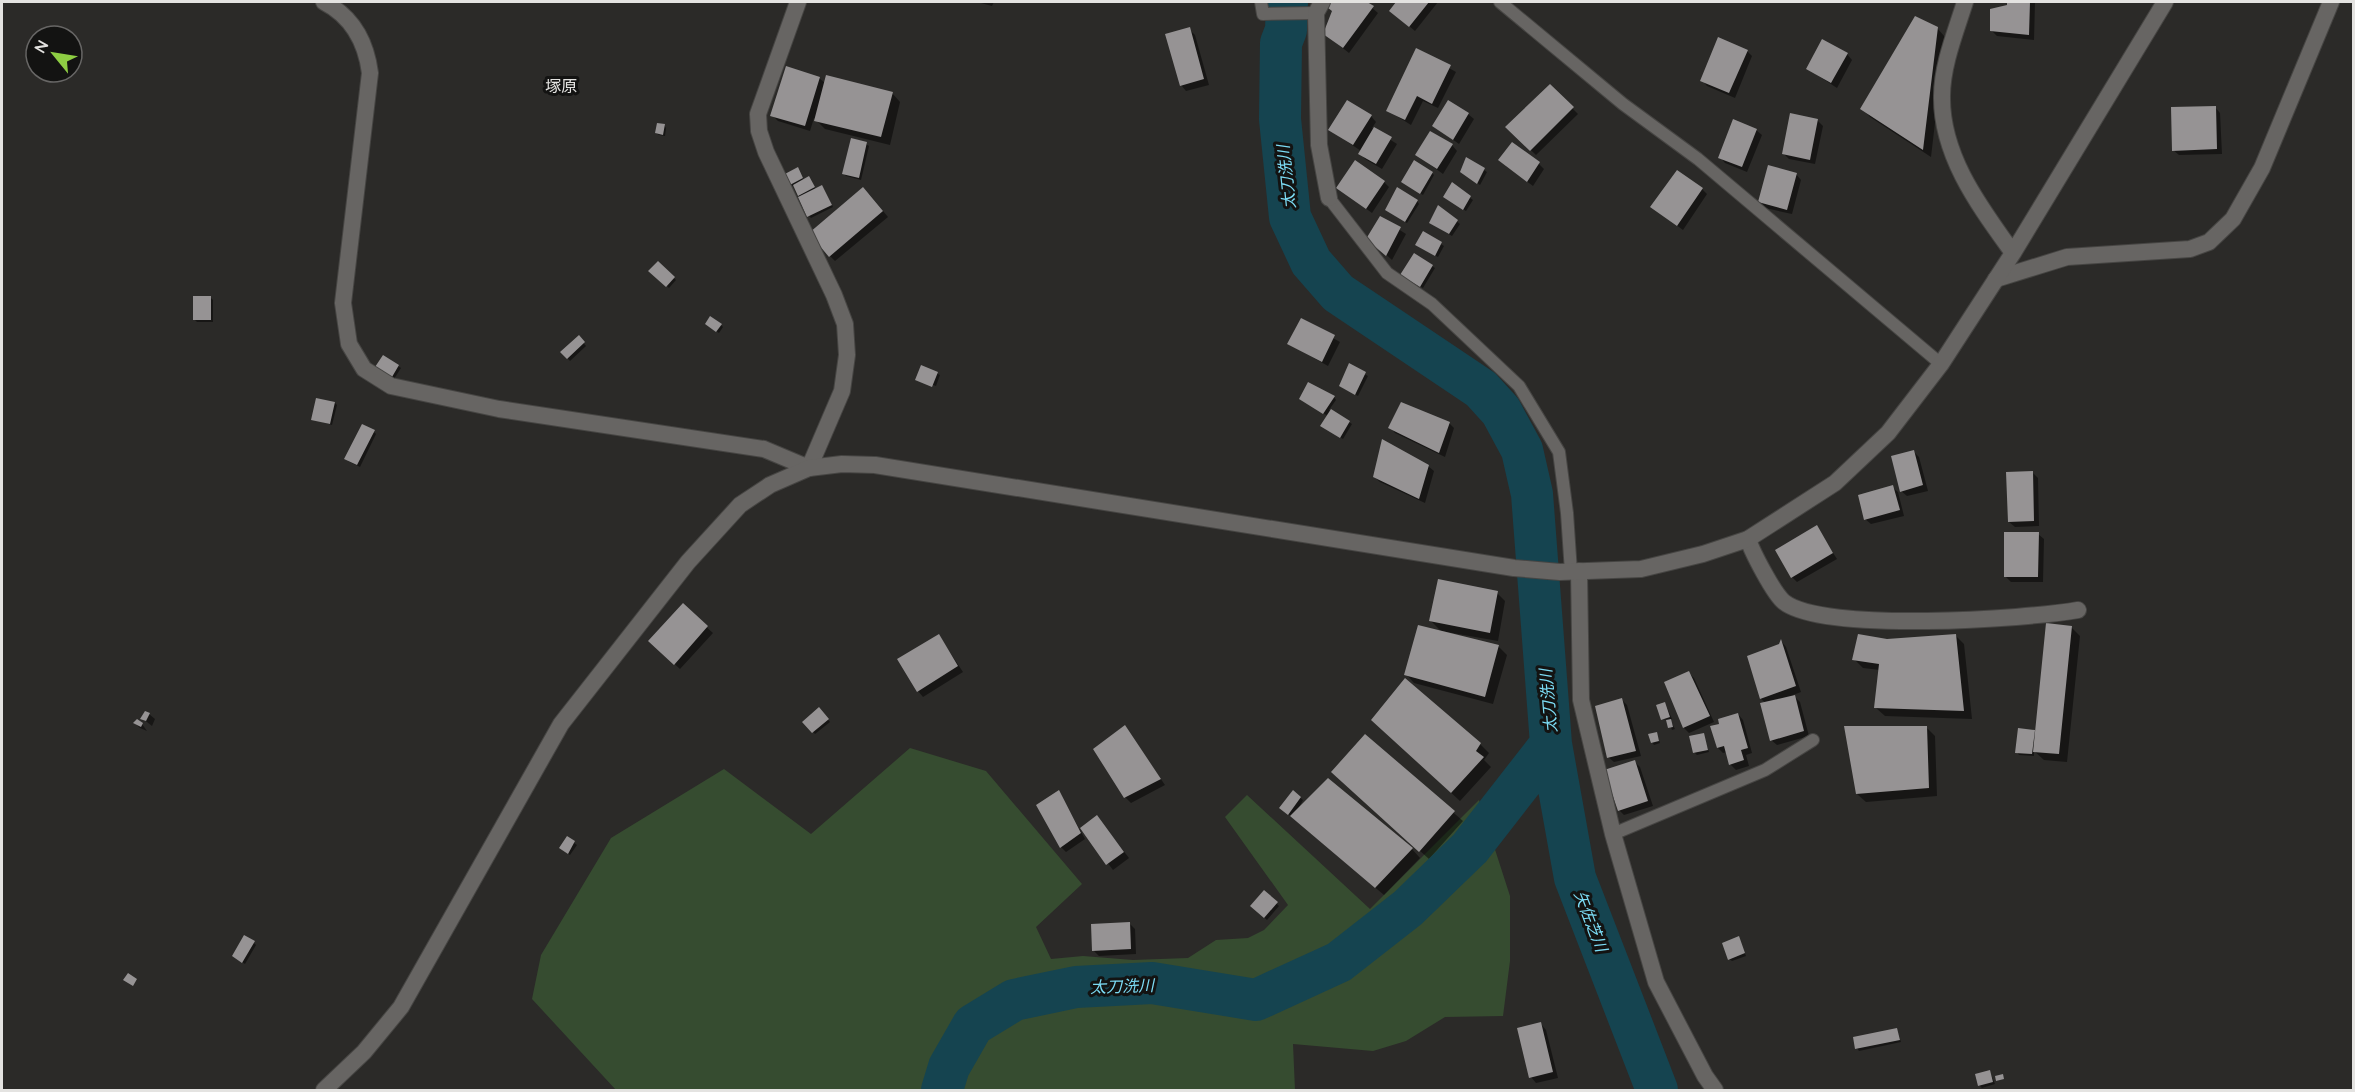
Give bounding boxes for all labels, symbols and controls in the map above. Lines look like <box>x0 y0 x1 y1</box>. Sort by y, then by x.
north arrow <box>24 24 84 84</box>
text: N <box>29 36 53 57</box>
district label: 塚原 <box>545 76 577 96</box>
water label: 太刀洗川 <box>1273 142 1299 210</box>
water label: 太刀洗川 <box>1535 666 1561 734</box>
water label: 矢佐芝川 <box>1570 888 1613 956</box>
water label: 太刀洗川 <box>1090 975 1156 997</box>

